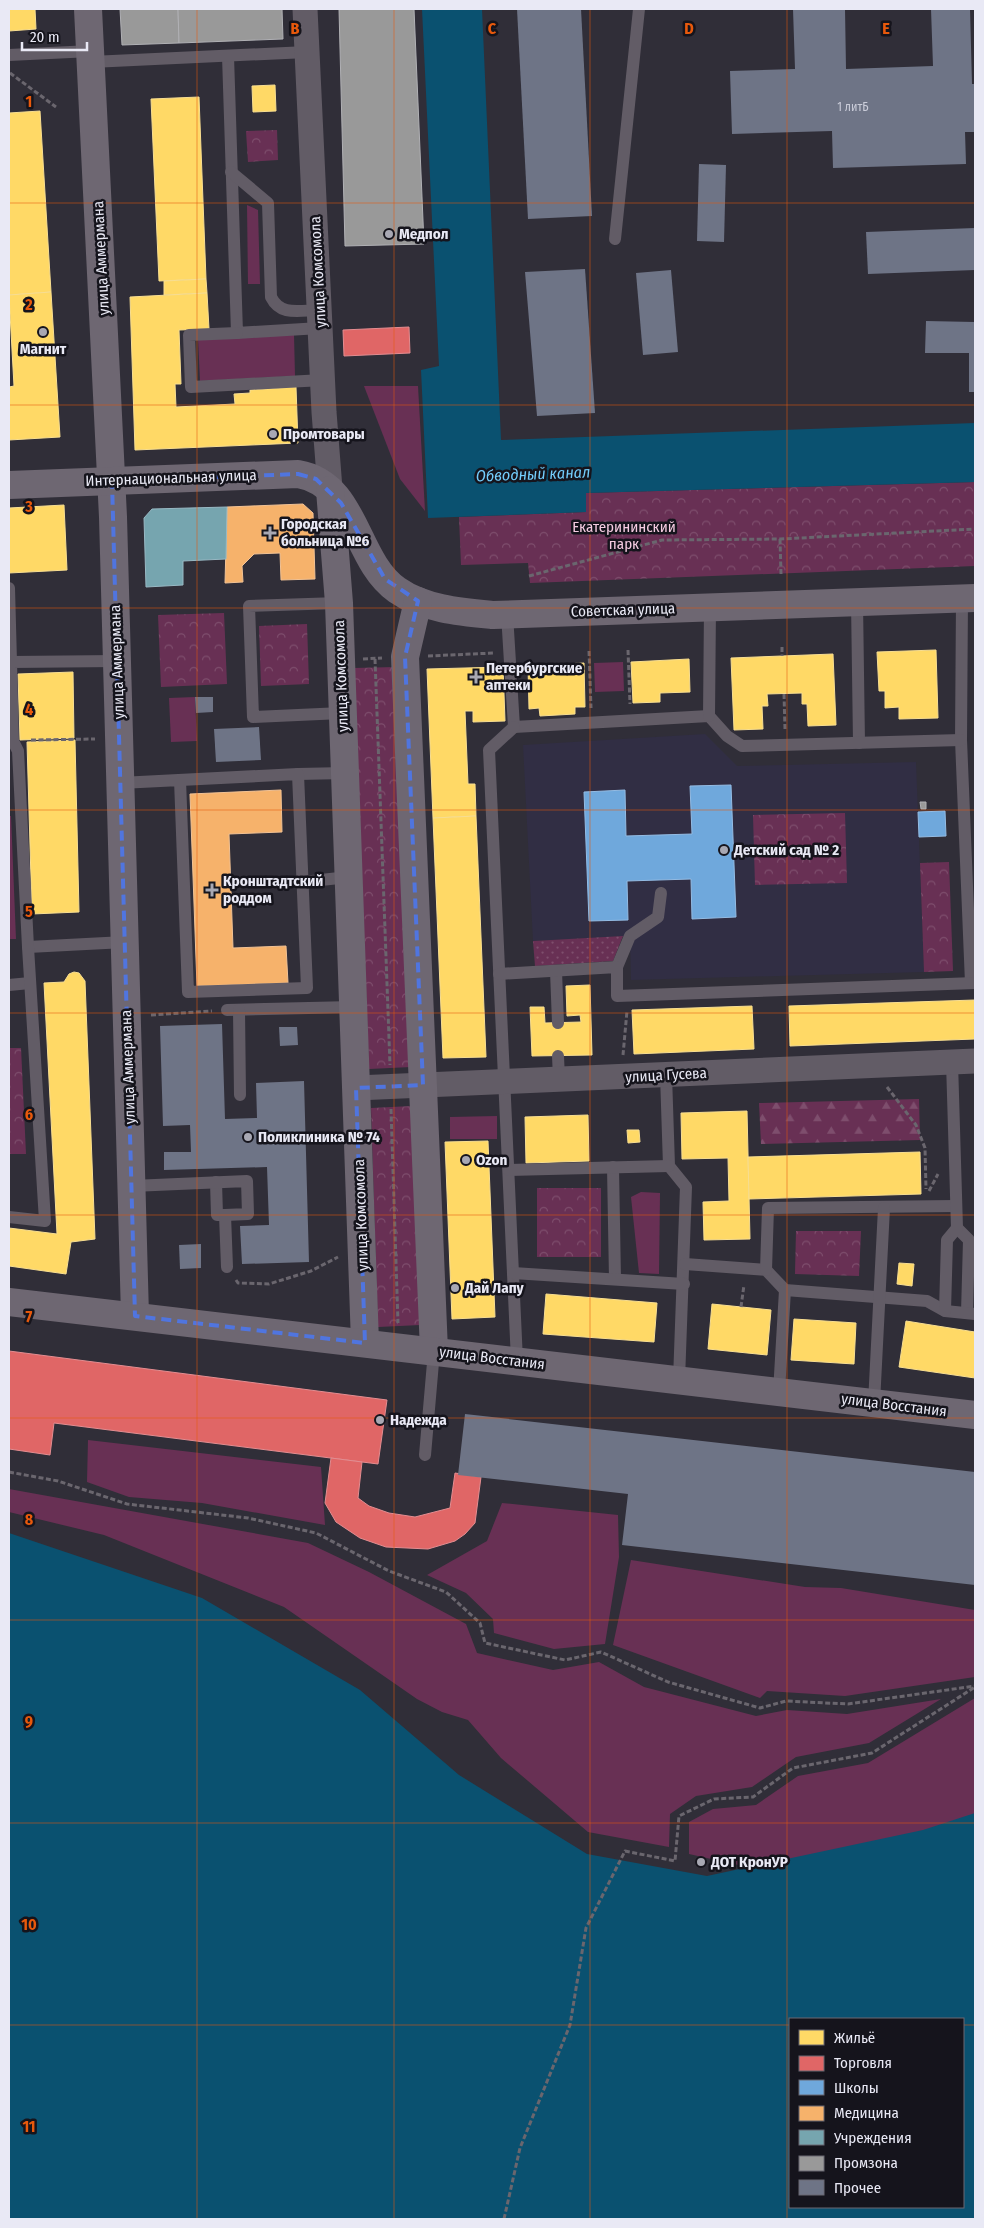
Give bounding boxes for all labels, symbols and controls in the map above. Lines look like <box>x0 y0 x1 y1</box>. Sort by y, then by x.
text: B <box>291 19 300 38</box>
text: C <box>488 19 497 38</box>
text: D <box>684 19 694 38</box>
text: E <box>882 19 890 38</box>
scale bar <box>22 20 88 52</box>
text: 20 m <box>30 28 60 46</box>
text: 1 <box>26 92 32 111</box>
house number: 1 литБ <box>837 100 869 114</box>
street label: улица Аммермана <box>89 200 113 316</box>
street label: улица Комсомола <box>306 216 330 328</box>
place label: Медпол <box>399 225 448 243</box>
marker: Медпол <box>383 228 395 240</box>
text: 2 <box>24 295 33 314</box>
marker: Магнит <box>37 326 49 338</box>
place label: Магнит <box>20 340 67 358</box>
place label: Промтовары <box>283 425 365 443</box>
marker: Промтовары <box>267 428 279 440</box>
water label: Обводный канал <box>475 463 591 485</box>
street label: Интернациональная улица <box>85 466 257 490</box>
text: 3 <box>24 497 33 516</box>
place label: Городская больница №6 <box>281 515 370 550</box>
park label: Екатерининский парк <box>572 518 676 553</box>
marker: Городская больница №6 <box>263 526 277 540</box>
street label: Советская улица <box>570 599 676 621</box>
street label: улица Аммермана <box>106 605 128 719</box>
street label: улица Комсомола <box>330 620 352 732</box>
place label: Петербургские аптеки <box>486 659 583 694</box>
marker: Петербургские аптеки <box>470 671 482 683</box>
text: 4 <box>25 700 33 719</box>
place label: Детский сад № 2 <box>733 841 839 859</box>
marker: Детский сад № 2 <box>718 844 730 856</box>
place label: Кронштадтский роддом <box>223 872 323 907</box>
marker: Кронштадтский роддом <box>205 883 219 897</box>
text: 5 <box>25 902 33 921</box>
street label: улица Аммермана <box>117 1010 139 1124</box>
street label: улица Гусева <box>625 1064 707 1086</box>
text: 6 <box>25 1105 33 1124</box>
place label: Поликлиника № 74 <box>258 1128 380 1146</box>
marker: Поликлиника № 74 <box>242 1131 254 1143</box>
place label: Ozon <box>476 1151 507 1169</box>
marker: Ozon <box>460 1154 472 1166</box>
street label: улица Комсомола <box>350 1159 372 1271</box>
place label: Дай Лапу <box>464 1279 525 1297</box>
marker: Дай Лапу <box>449 1282 461 1294</box>
text: 7 <box>26 1307 33 1326</box>
street label: улица Восстания <box>438 1343 546 1373</box>
street label: улица Восстания <box>840 1390 948 1420</box>
place label: Надежда <box>390 1411 447 1429</box>
marker: Надежда <box>374 1414 386 1426</box>
text: 8 <box>25 1510 34 1529</box>
text: 9 <box>25 1712 33 1731</box>
place label: ДОТ КронУР <box>710 1853 788 1871</box>
marker: ДОТ КронУР <box>695 1856 707 1868</box>
text: 10 <box>21 1915 37 1934</box>
legend <box>789 2018 964 2208</box>
text: Жильё <box>834 2029 875 2047</box>
text: Торговля <box>834 2054 892 2072</box>
text: Школы <box>834 2079 879 2097</box>
text: Медицина <box>834 2104 899 2122</box>
text: 11 <box>22 2117 36 2136</box>
text: Учреждения <box>833 2129 912 2147</box>
text: Промзона <box>834 2154 898 2172</box>
text: Прочее <box>834 2179 881 2197</box>

